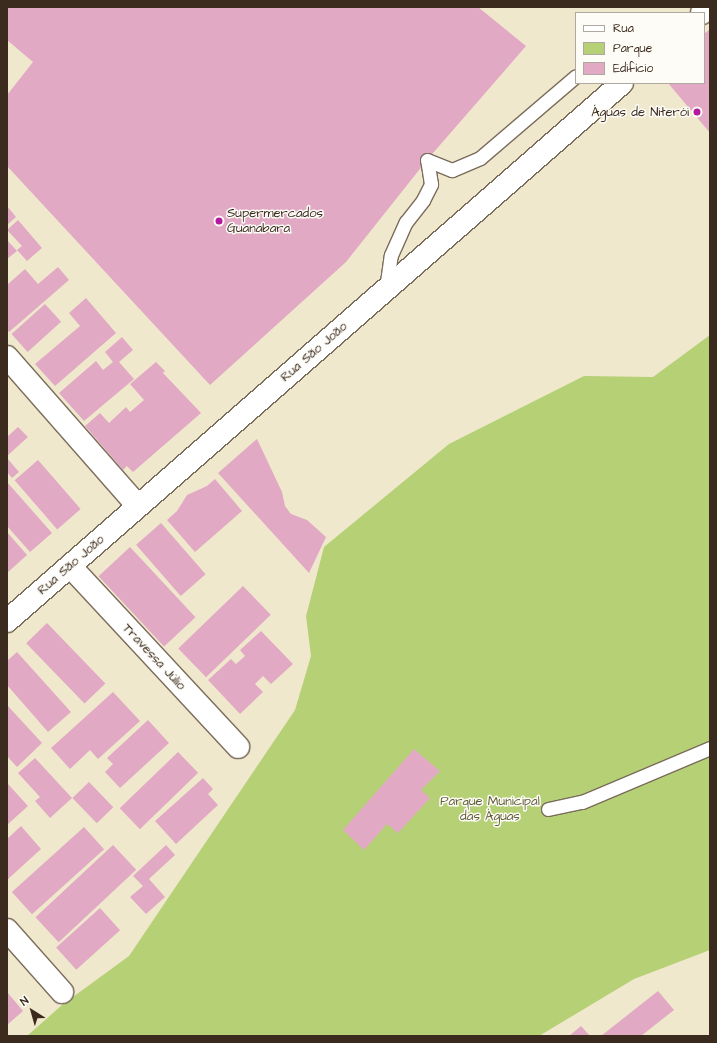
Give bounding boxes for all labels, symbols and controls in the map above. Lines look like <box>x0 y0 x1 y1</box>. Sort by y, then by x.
legend <box>575 12 705 84</box>
text: Rua <box>613 20 634 37</box>
text: Parque <box>613 40 652 57</box>
text: Edifício <box>613 60 653 77</box>
place label: Águas de Niterói <box>591 104 689 120</box>
marker: Águas de Niterói <box>692 107 702 117</box>
place label: Supermercados Guanabara <box>227 206 323 237</box>
marker: Supermercados Guanabara <box>214 216 224 226</box>
street label: Rua São João <box>277 319 351 385</box>
street label: Rua São João <box>34 532 108 598</box>
street label: Travessa Júlio <box>119 620 189 694</box>
park label: Parque Municipal das Águas <box>440 794 540 825</box>
north arrow <box>12 991 52 1031</box>
text: N <box>17 993 32 1009</box>

